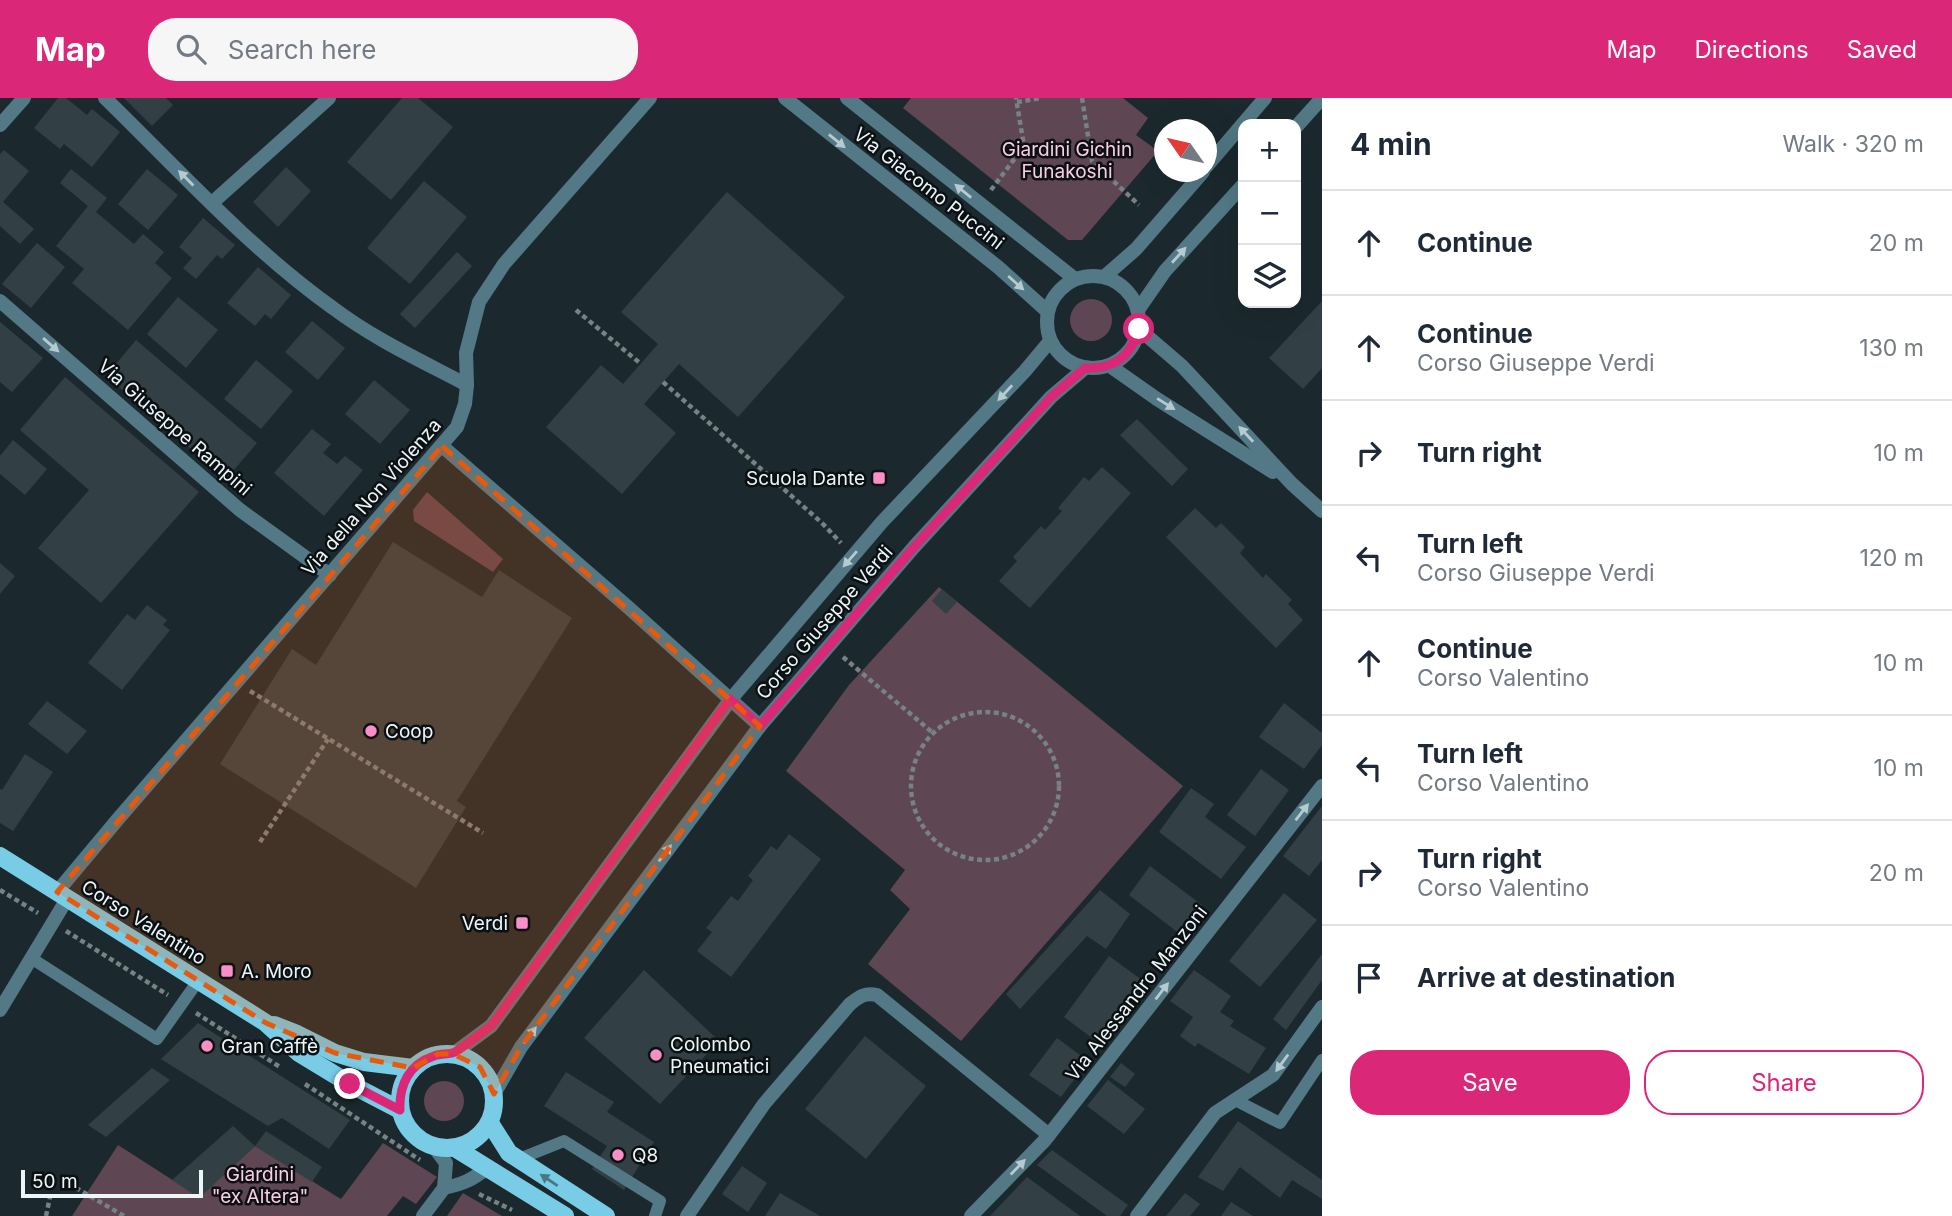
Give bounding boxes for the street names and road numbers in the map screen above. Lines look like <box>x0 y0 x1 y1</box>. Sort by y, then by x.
street label: Via Giacomo Puccini <box>849 123 1008 254</box>
street label: Via Giuseppe Rampini <box>93 354 256 500</box>
street label: Via della Non Violenza <box>297 414 446 581</box>
street label: Corso Giuseppe Verdi <box>751 541 897 704</box>
street label: Corso Valentino <box>77 875 210 970</box>
street label: Via Alessandro Manzoni <box>1061 901 1212 1086</box>

